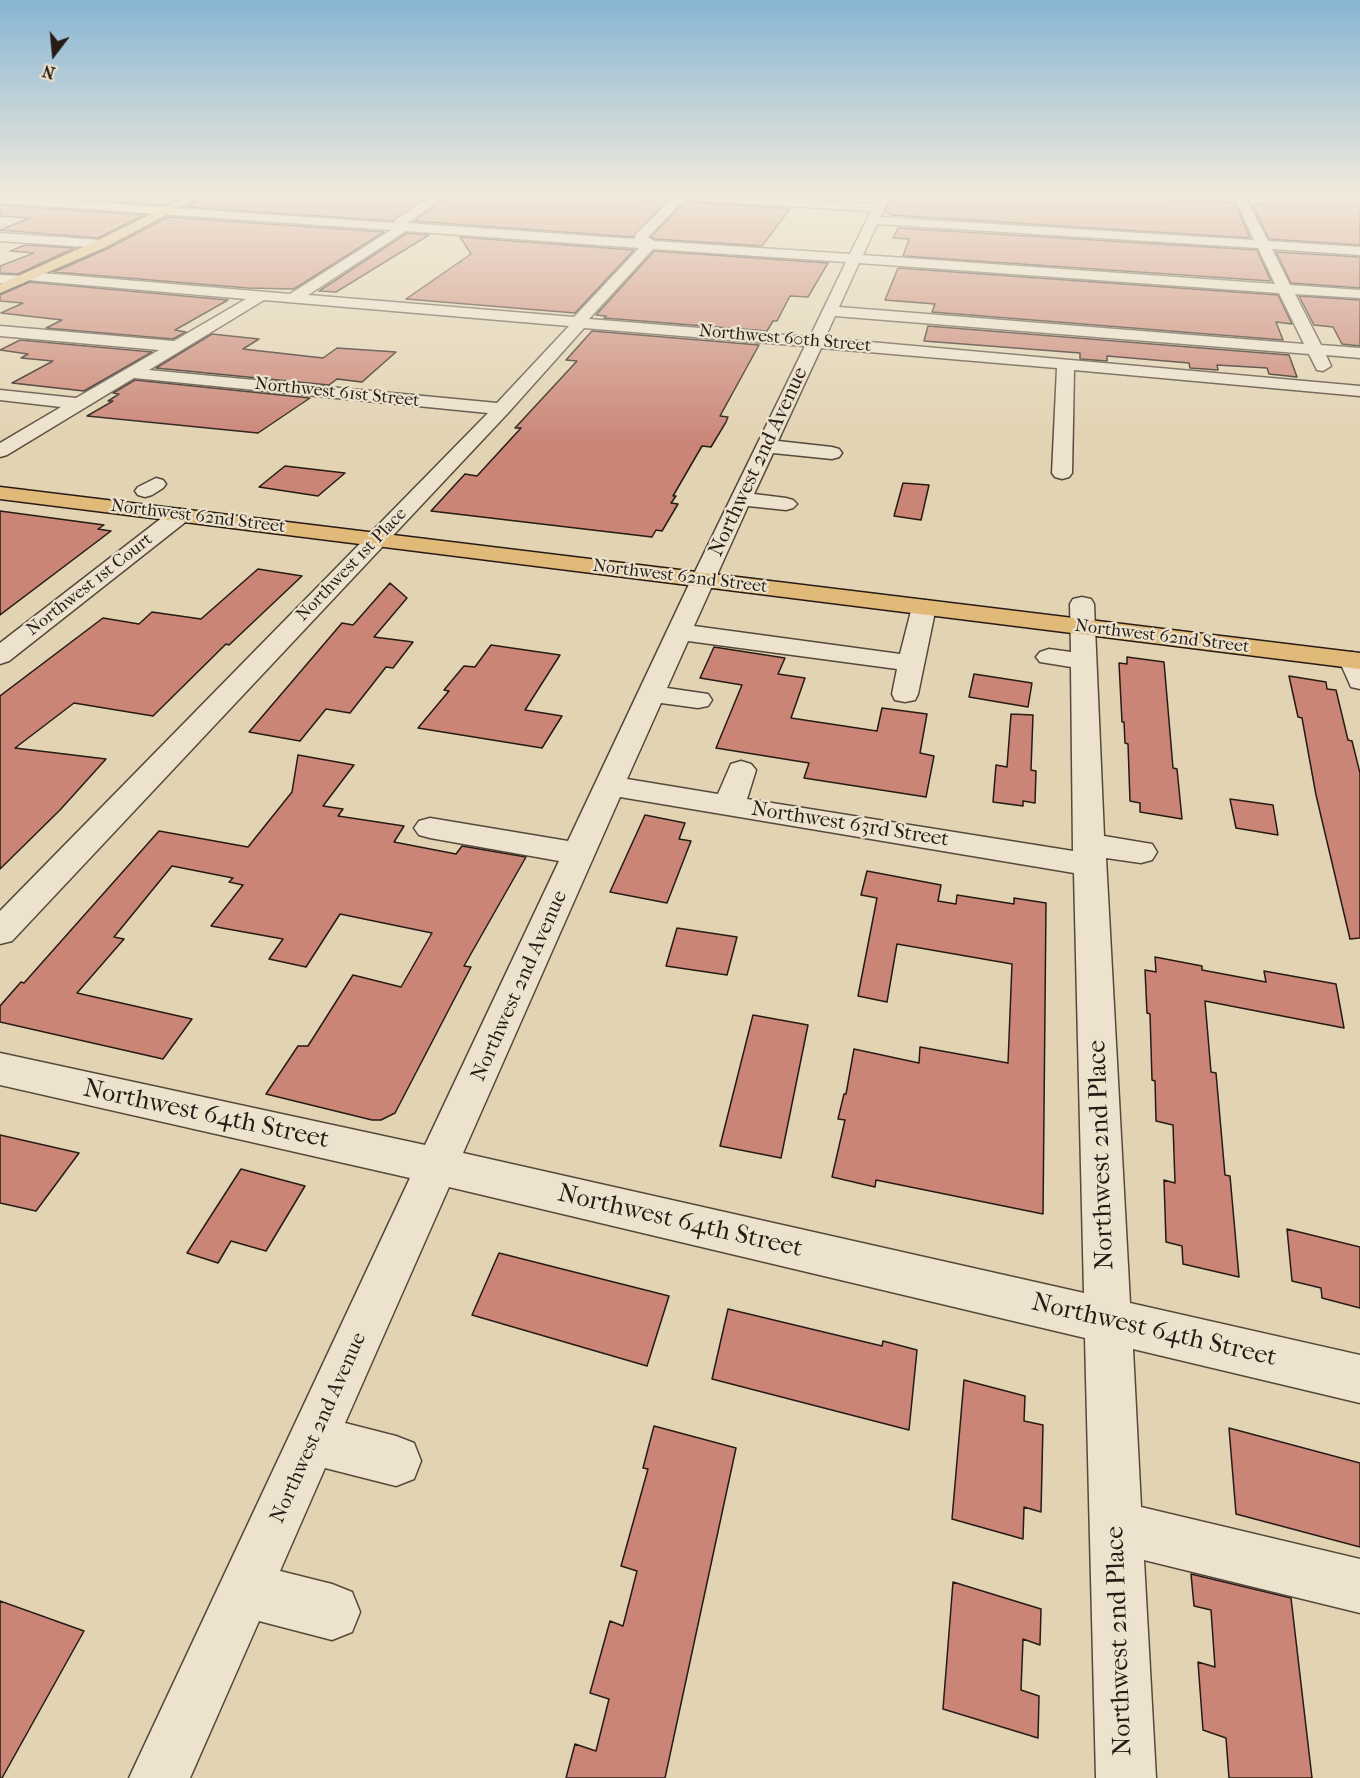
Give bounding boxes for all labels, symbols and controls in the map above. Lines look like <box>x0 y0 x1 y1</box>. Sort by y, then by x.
north arrow <box>24 24 84 84</box>
text: N <box>40 61 57 83</box>
street label: Northwest 60th Street <box>698 321 872 357</box>
street label: Northwest 2nd Avenue <box>704 363 814 561</box>
street label: Northwest 61st Street <box>254 374 420 412</box>
street label: Northwest 62nd Street <box>110 496 286 538</box>
street label: Northwest 1st Place <box>292 504 412 626</box>
street label: Northwest 1st Court <box>23 529 157 641</box>
street label: Northwest 62nd Street <box>592 556 768 598</box>
street label: Northwest 62nd Street <box>1074 616 1250 658</box>
street label: Northwest 63rd Street <box>750 797 950 853</box>
street label: Northwest 2nd Avenue <box>467 887 573 1085</box>
street label: Northwest 2nd Place <box>1082 1039 1122 1271</box>
street label: Northwest 64th Street <box>80 1074 332 1156</box>
street label: Northwest 64th Street <box>555 1179 805 1265</box>
street label: Northwest 64th Street <box>1029 1288 1279 1374</box>
street label: Northwest 2nd Avenue <box>266 1329 372 1527</box>
street label: Northwest 2nd Place <box>1100 1525 1140 1757</box>

